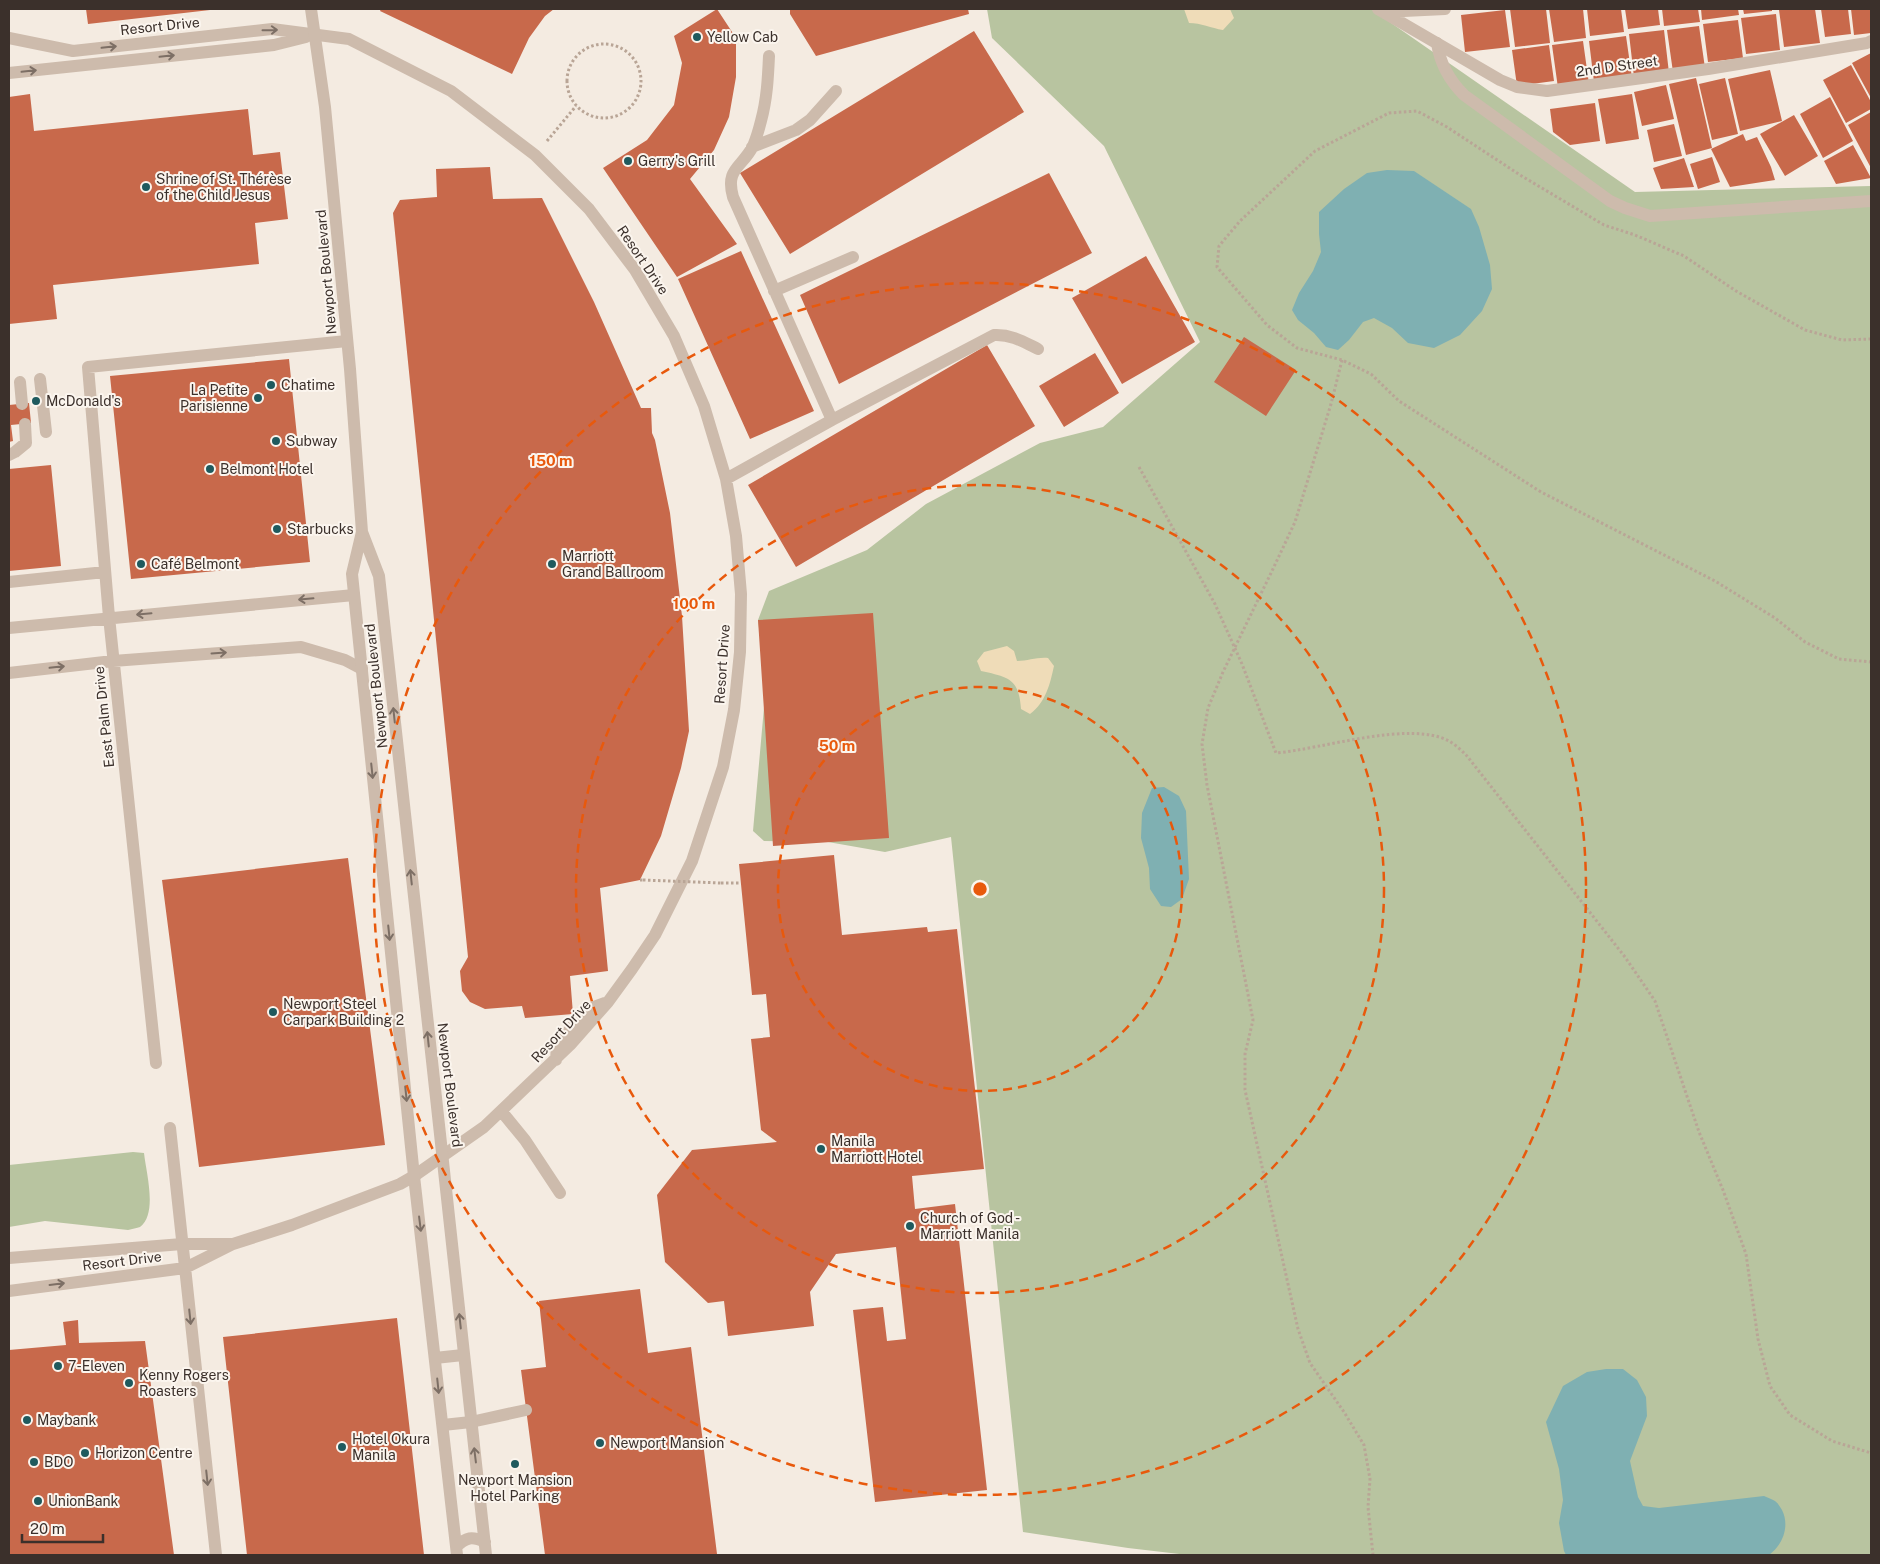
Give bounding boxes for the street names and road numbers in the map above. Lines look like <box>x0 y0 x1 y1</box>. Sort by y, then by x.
street label: Resort Drive <box>120 14 201 38</box>
street label: 2nd D Street <box>1575 52 1659 80</box>
street label: Newport Boulevard <box>313 209 339 335</box>
street label: Resort Drive <box>614 222 672 298</box>
street label: Newport Boulevard <box>362 623 390 749</box>
street label: Resort Drive <box>711 624 733 704</box>
street label: East Palm Drive <box>91 666 117 768</box>
street label: Resort Drive <box>528 996 594 1066</box>
street label: Newport Boulevard <box>434 1022 466 1148</box>
street label: Resort Drive <box>81 1248 163 1274</box>

